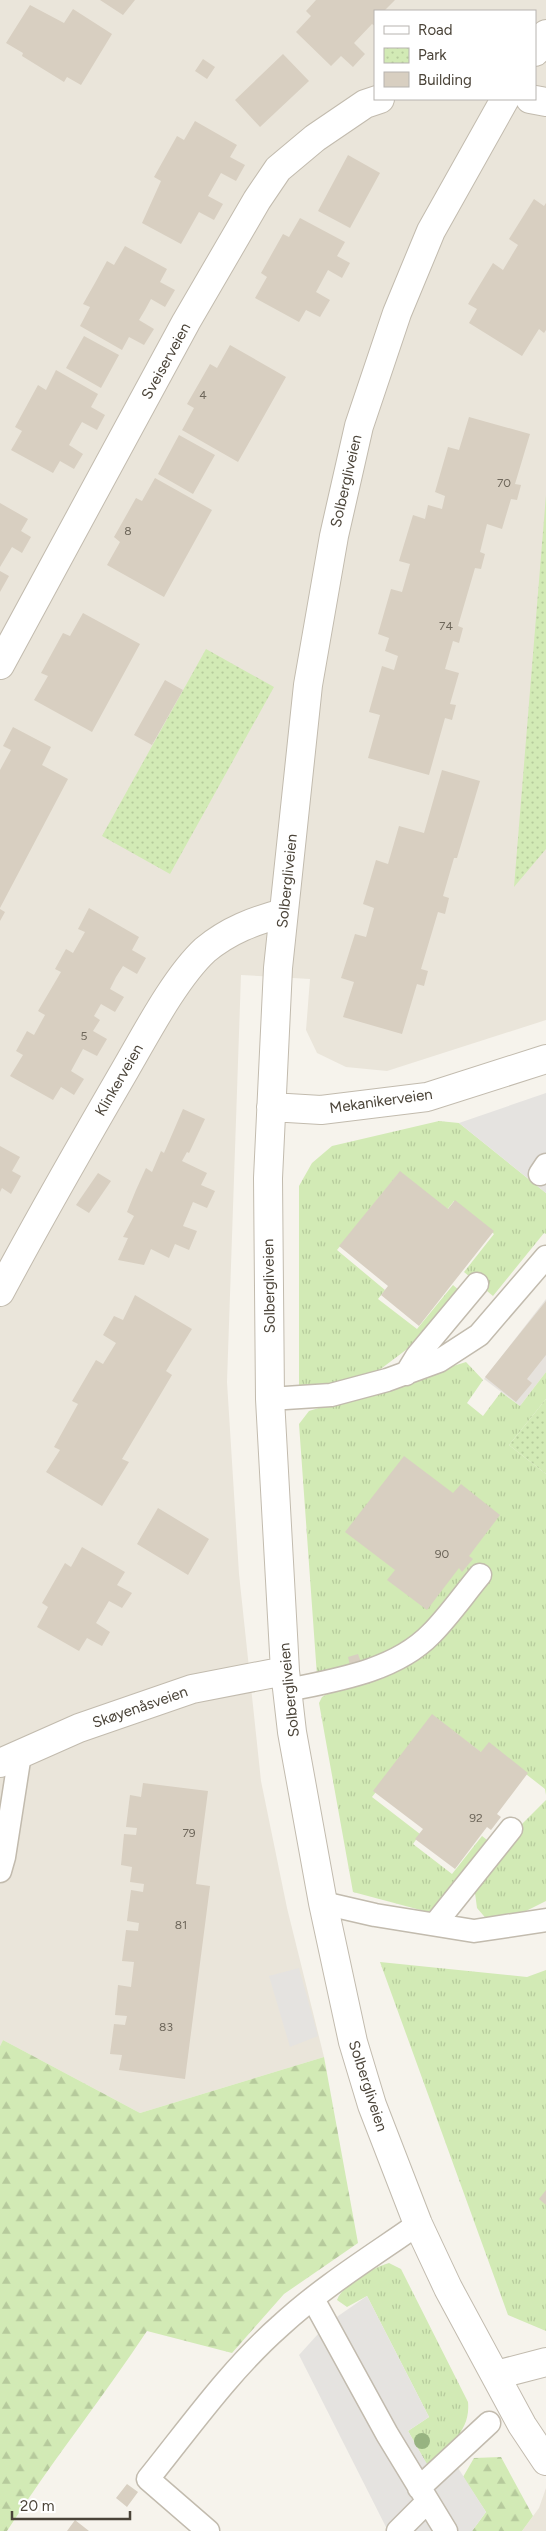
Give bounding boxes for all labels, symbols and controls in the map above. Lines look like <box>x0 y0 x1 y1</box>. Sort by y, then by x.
legend <box>374 10 536 100</box>
text: Road <box>418 21 453 39</box>
text: Park <box>418 46 447 64</box>
text: Building <box>418 71 472 89</box>
street label: Sveiserveien <box>138 320 194 402</box>
house number: 4 <box>199 388 207 402</box>
street label: Solbergliveien <box>327 433 365 529</box>
house number: 70 <box>497 476 511 490</box>
house number: 8 <box>124 524 132 538</box>
house number: 74 <box>439 619 453 633</box>
street label: Solbergliveien <box>273 833 301 929</box>
house number: 5 <box>81 1029 88 1043</box>
street label: Klinkerveien <box>91 1041 147 1119</box>
street label: Mekanikerveien <box>328 1085 434 1117</box>
street label: Solbergliveien <box>259 1238 279 1334</box>
house number: 90 <box>435 1547 450 1561</box>
street label: Solbergliveien <box>275 1642 303 1738</box>
street label: Skøyenåsveien <box>90 1682 190 1732</box>
house number: 92 <box>469 1811 483 1825</box>
house number: 79 <box>182 1826 196 1840</box>
house number: 81 <box>175 1918 187 1932</box>
house number: 83 <box>159 2020 173 2034</box>
street label: Solbergliveien <box>345 2038 391 2134</box>
scale bar <box>12 2488 130 2520</box>
text: 20 m <box>20 2497 54 2515</box>

